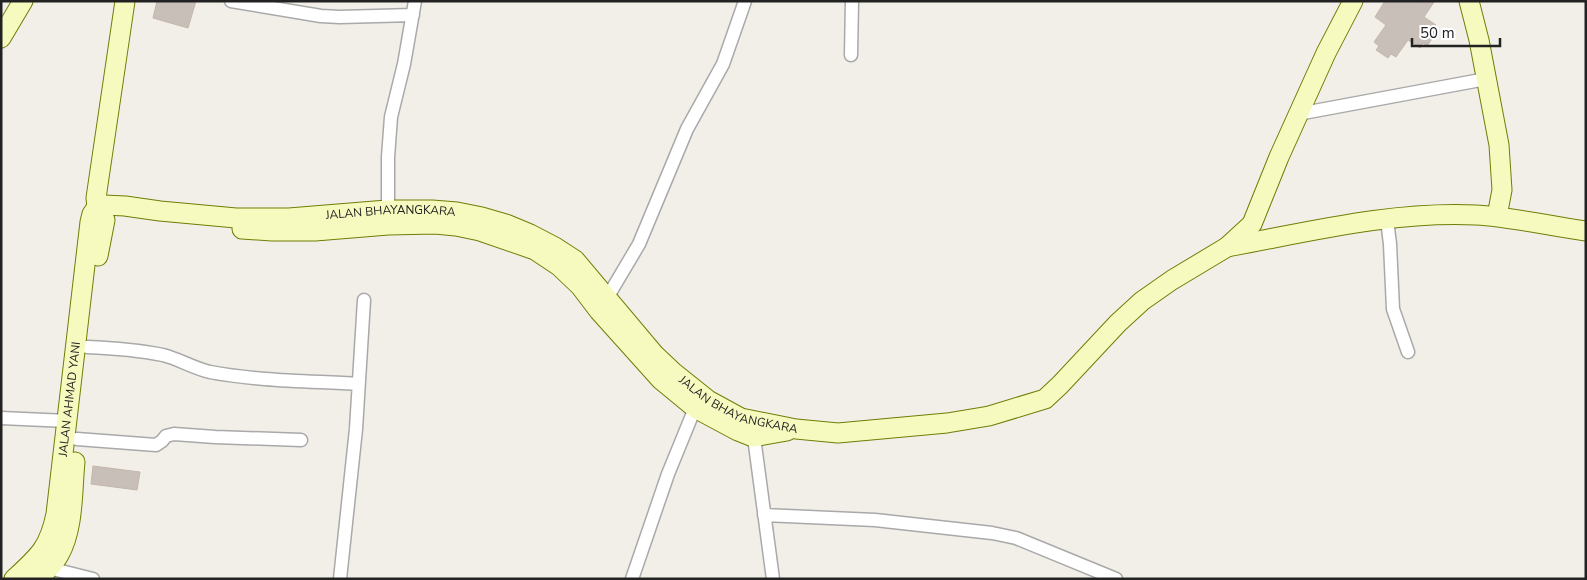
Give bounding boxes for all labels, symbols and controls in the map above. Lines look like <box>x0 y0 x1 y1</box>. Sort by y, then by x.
scale bar <box>1412 15 1500 47</box>
text: 50 m <box>1420 23 1455 43</box>
street label: JALAN BHAYANGKARA <box>324 202 456 223</box>
street label: JALAN AHMAD YANI <box>55 341 84 458</box>
street label: JALAN BHAYANGKARA <box>675 371 799 437</box>

